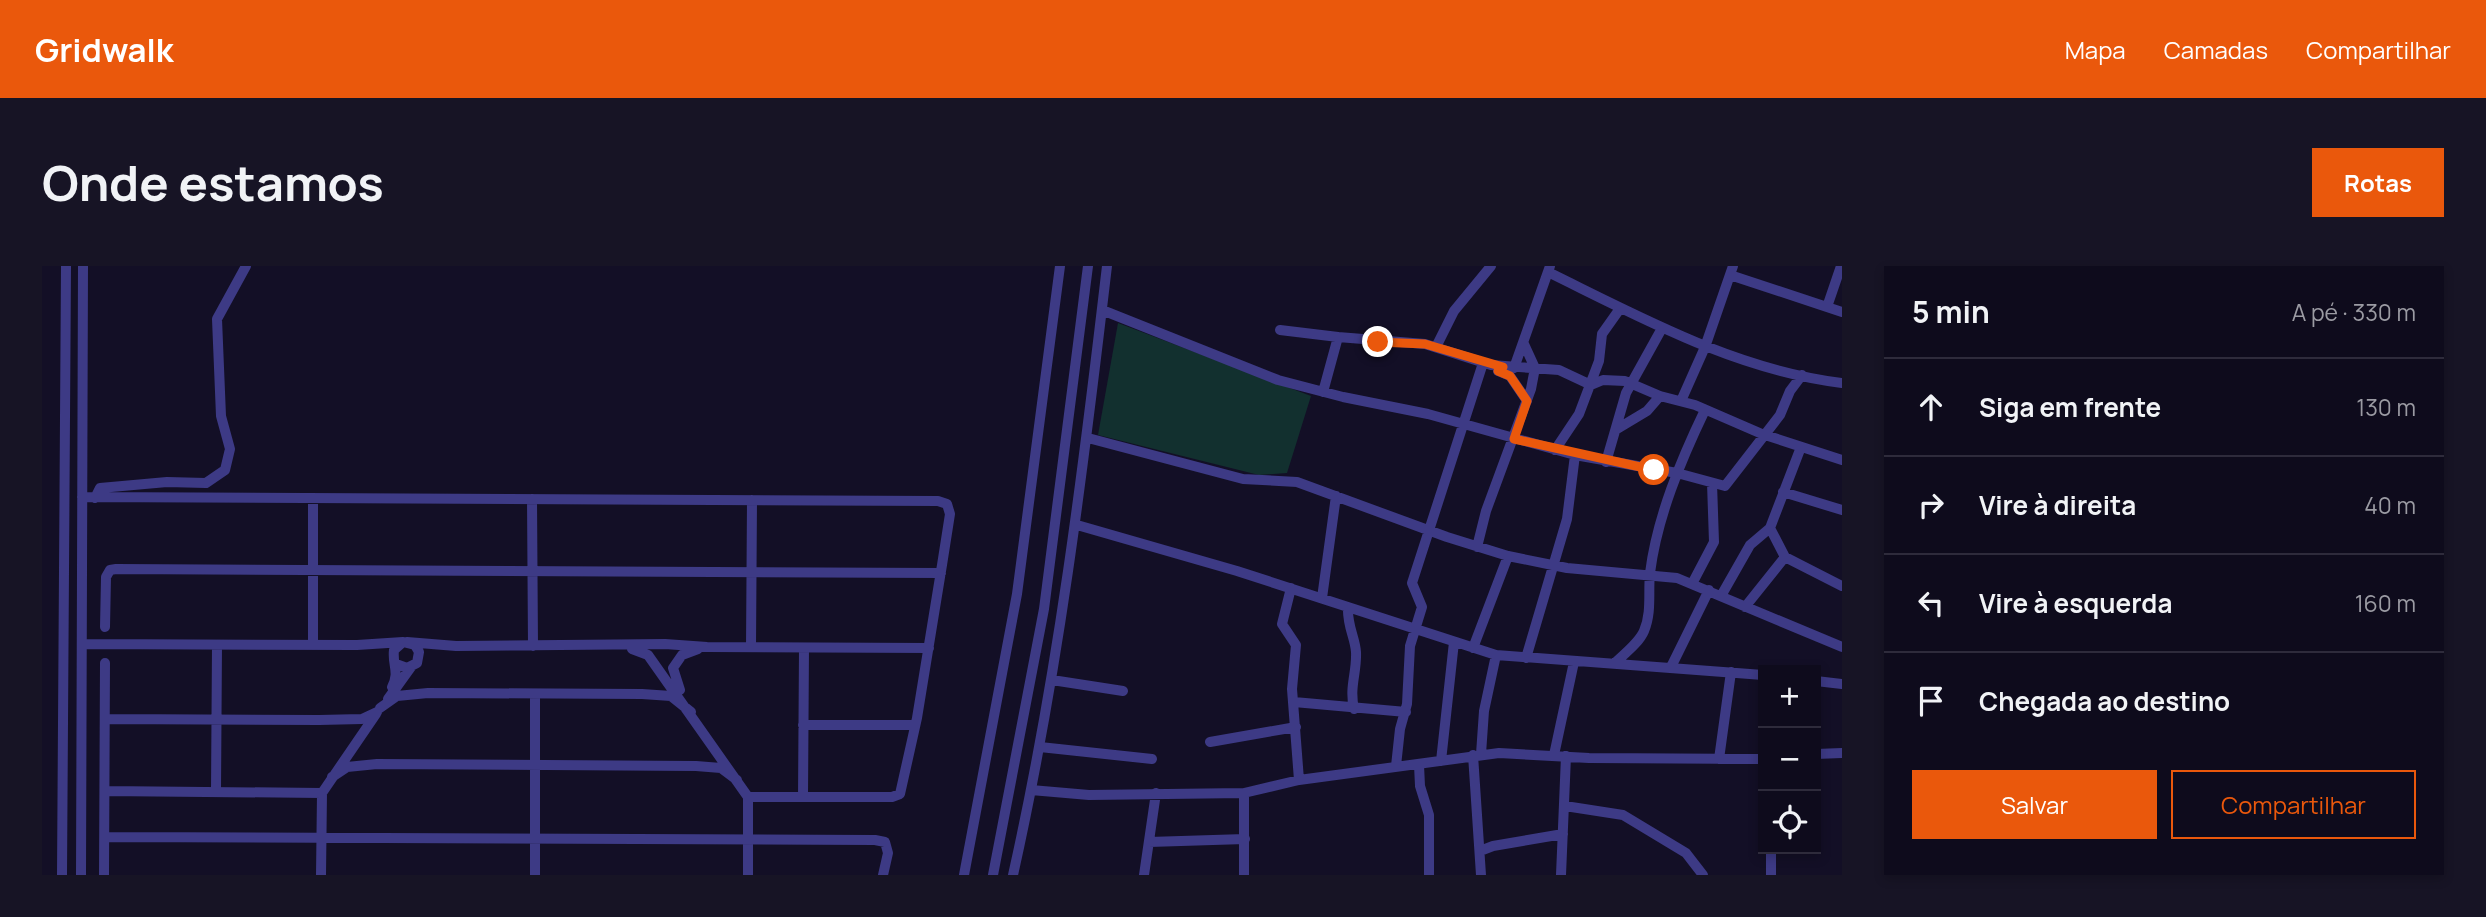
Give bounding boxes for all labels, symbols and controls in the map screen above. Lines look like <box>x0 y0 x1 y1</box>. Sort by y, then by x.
text: Gridwalk <box>35 27 173 72</box>
text: Mapa <box>2065 33 2126 66</box>
text: Camadas <box>2164 33 2268 66</box>
text: Compartilhar <box>2306 33 2451 66</box>
button: Rotas <box>2312 148 2444 217</box>
text: Onde estamos <box>42 149 384 216</box>
text: 5 min <box>1912 291 1990 332</box>
text: A pé · 330 m <box>2292 296 2416 328</box>
route end <box>1362 326 1393 357</box>
icon: ahead <box>1912 388 1950 426</box>
text: Siga em frente <box>1979 389 2161 425</box>
text: 130 m <box>2356 391 2416 423</box>
route start <box>1638 454 1669 485</box>
icon: right <box>1912 486 1950 524</box>
text: Vire à direita <box>1979 487 2136 523</box>
text: 40 m <box>2364 489 2416 521</box>
icon: left <box>1912 584 1950 622</box>
text: Vire à esquerda <box>1979 585 2172 621</box>
text: 160 m <box>2355 587 2416 619</box>
map controls <box>1758 665 1821 854</box>
button: + <box>1758 665 1821 728</box>
icon: arrive <box>1912 682 1950 720</box>
text: Chegada ao destino <box>1979 683 2230 719</box>
button: − <box>1758 728 1821 791</box>
button: Salvar <box>1912 770 2157 839</box>
button: Compartilhar <box>2171 770 2416 839</box>
button: locate <box>1758 791 1821 854</box>

